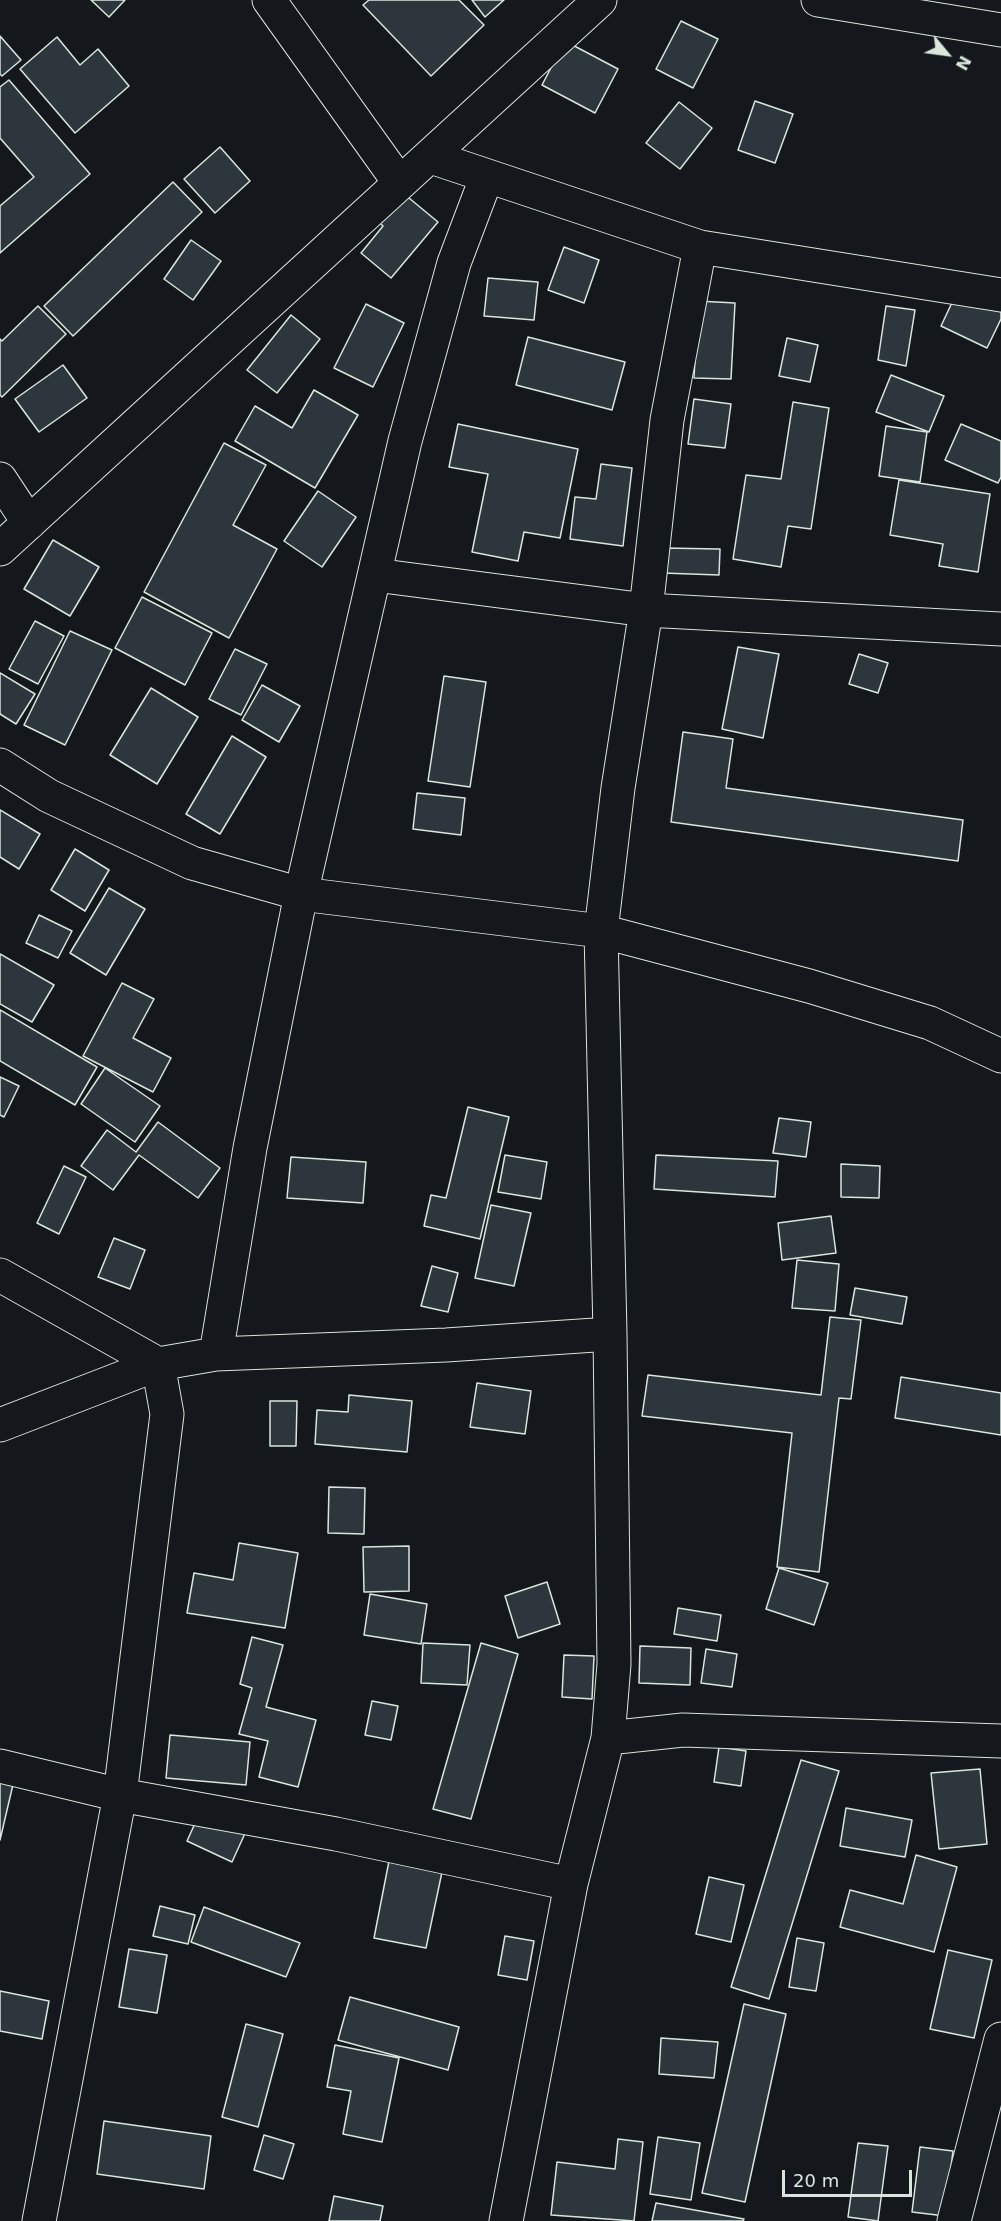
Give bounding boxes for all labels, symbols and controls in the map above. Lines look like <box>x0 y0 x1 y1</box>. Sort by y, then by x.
north arrow <box>917 24 977 84</box>
text: N <box>952 53 975 73</box>
scale bar <box>785 2158 916 2196</box>
text: 20 m <box>793 2170 839 2191</box>

